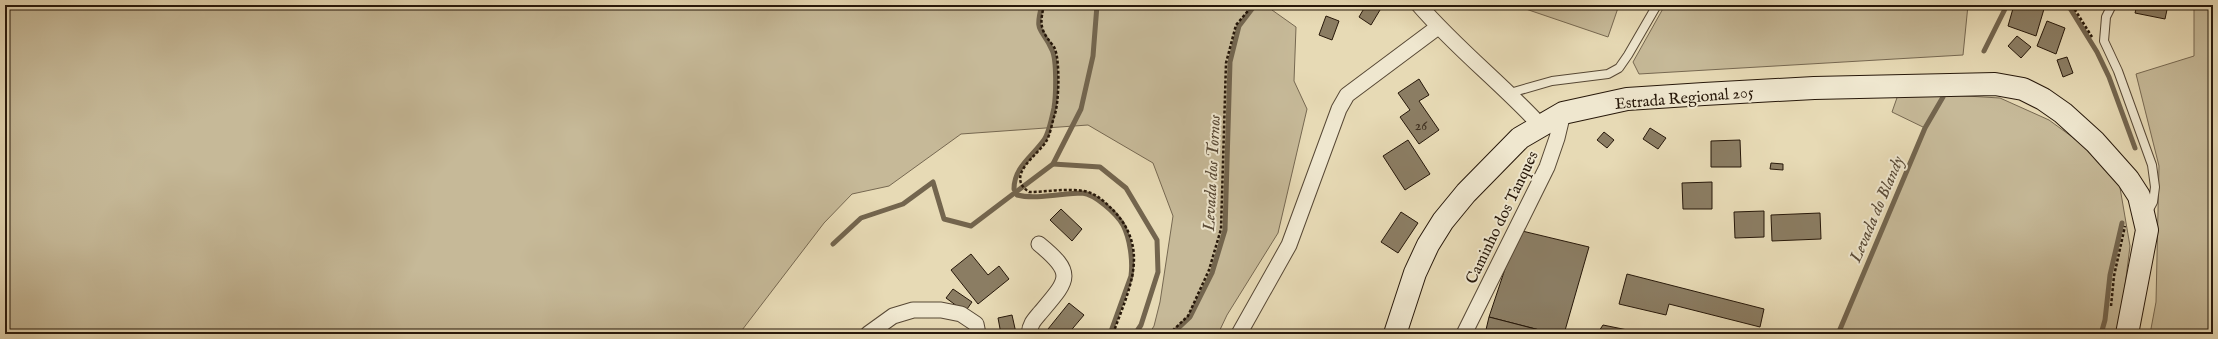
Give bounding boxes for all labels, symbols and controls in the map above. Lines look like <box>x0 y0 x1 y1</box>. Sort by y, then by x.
street label: Estrada Regional 205 <box>1614 83 1755 115</box>
water label: Levada dos Tornos <box>1199 114 1226 233</box>
house number: 26 <box>1415 117 1428 135</box>
street label: Caminho dos Tanques <box>1462 148 1544 288</box>
water label: Levada do Blandy <box>1845 153 1909 267</box>

